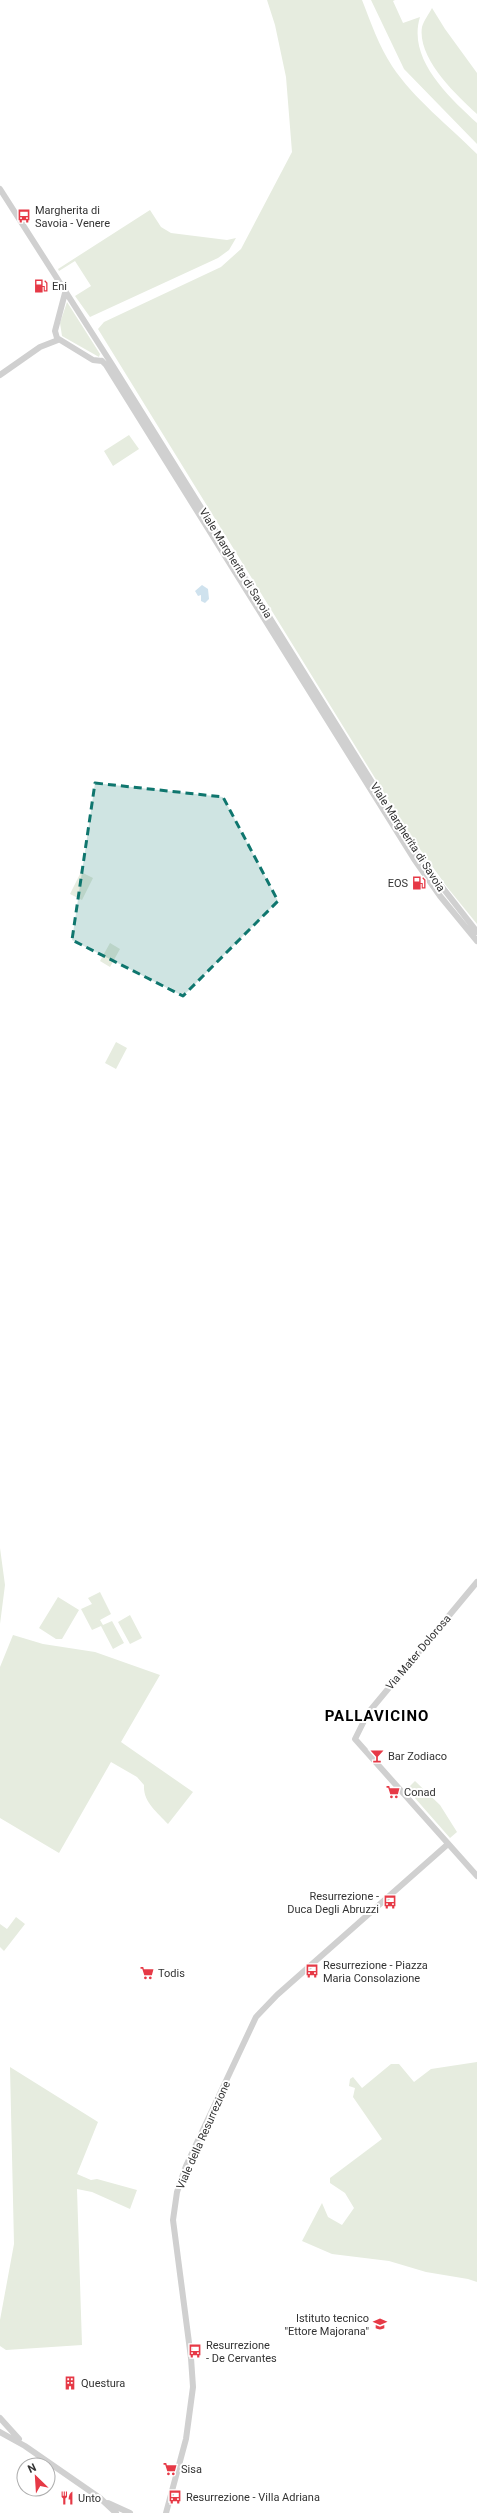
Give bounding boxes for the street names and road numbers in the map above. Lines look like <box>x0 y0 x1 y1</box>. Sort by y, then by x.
street label: Viale Margherita di Savoia <box>196 506 275 621</box>
street label: Viale Margherita di Savoia <box>368 780 448 894</box>
street label: Via Mater Dolorosa <box>383 1612 454 1692</box>
street label: Viale della Resurrezione <box>174 2079 233 2191</box>

